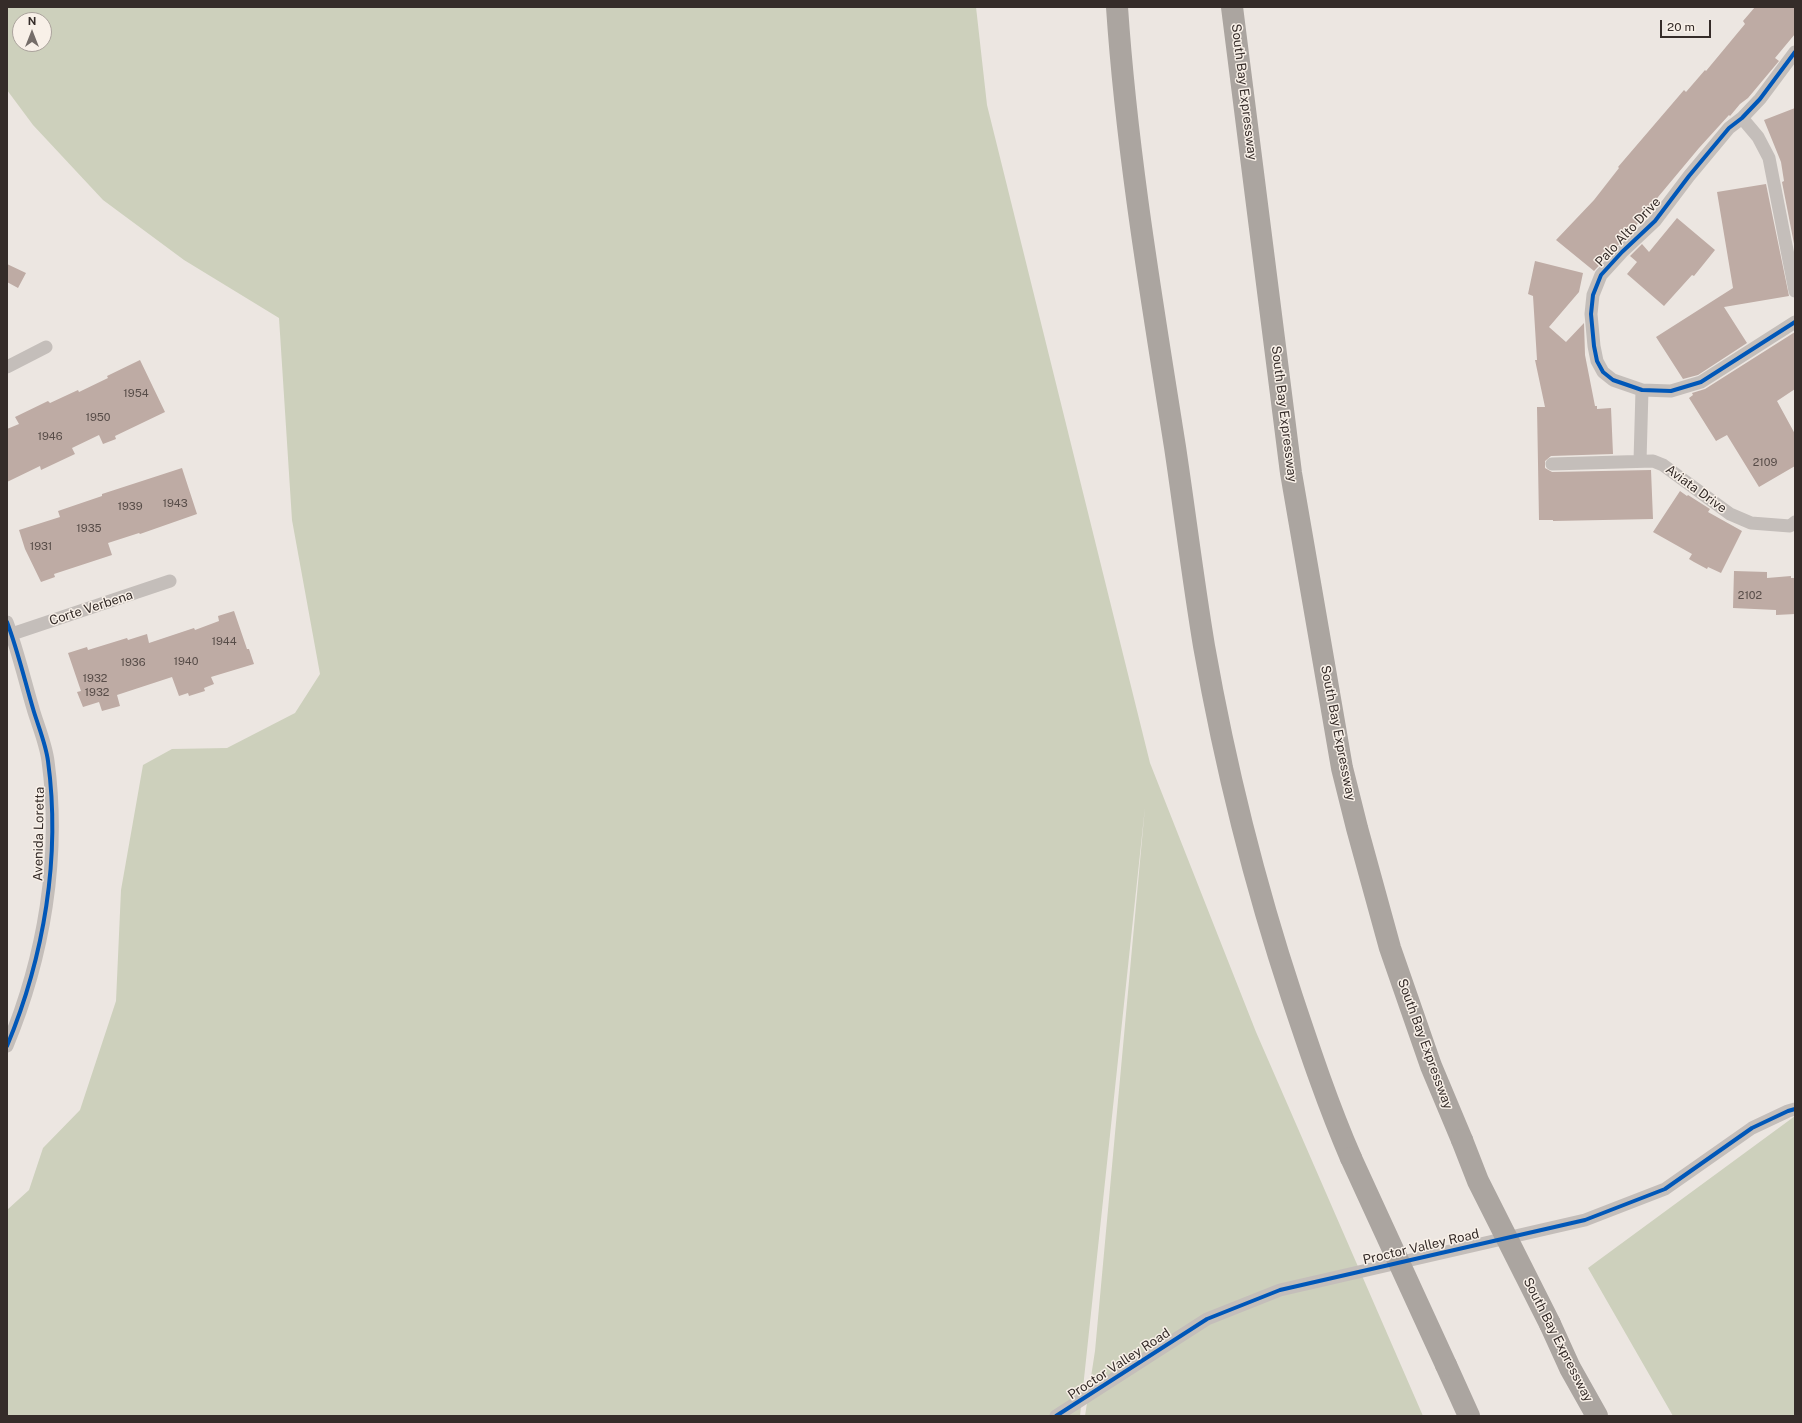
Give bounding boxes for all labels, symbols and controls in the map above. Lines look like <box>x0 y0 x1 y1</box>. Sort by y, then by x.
north arrow <box>12 12 52 52</box>
scale bar <box>1662 12 1713 38</box>
text: N <box>28 15 36 27</box>
text: 20 m <box>1667 20 1695 34</box>
street label: South Bay Expressway <box>1228 23 1260 161</box>
street label: Palo Alto Drive <box>1592 194 1664 270</box>
street label: South Bay Expressway <box>1268 345 1300 483</box>
house number: 1954 <box>123 387 149 401</box>
house number: 1950 <box>85 411 111 425</box>
house number: 1946 <box>37 430 63 444</box>
house number: 2109 <box>1753 456 1777 470</box>
street label: Aviata Drive <box>1662 462 1730 516</box>
house number: 1943 <box>162 497 188 511</box>
house number: 1939 <box>117 500 143 514</box>
house number: 1935 <box>76 522 102 536</box>
house number: 1931 <box>30 540 52 554</box>
street label: Corte Verbena <box>47 587 135 629</box>
house number: 2102 <box>1738 589 1762 603</box>
house number: 1944 <box>211 635 237 649</box>
house number: 1940 <box>174 655 198 669</box>
house number: 1936 <box>121 656 145 670</box>
street label: South Bay Expressway <box>1317 664 1359 802</box>
house number: 1932 <box>83 672 107 686</box>
house number: 1932 <box>85 686 109 700</box>
street label: Avenida Loretta <box>30 787 48 881</box>
street label: South Bay Expressway <box>1394 977 1456 1111</box>
street label: Proctor Valley Road <box>1361 1226 1481 1268</box>
street label: South Bay Expressway <box>1520 1275 1596 1405</box>
street label: Proctor Valley Road <box>1065 1325 1173 1403</box>

